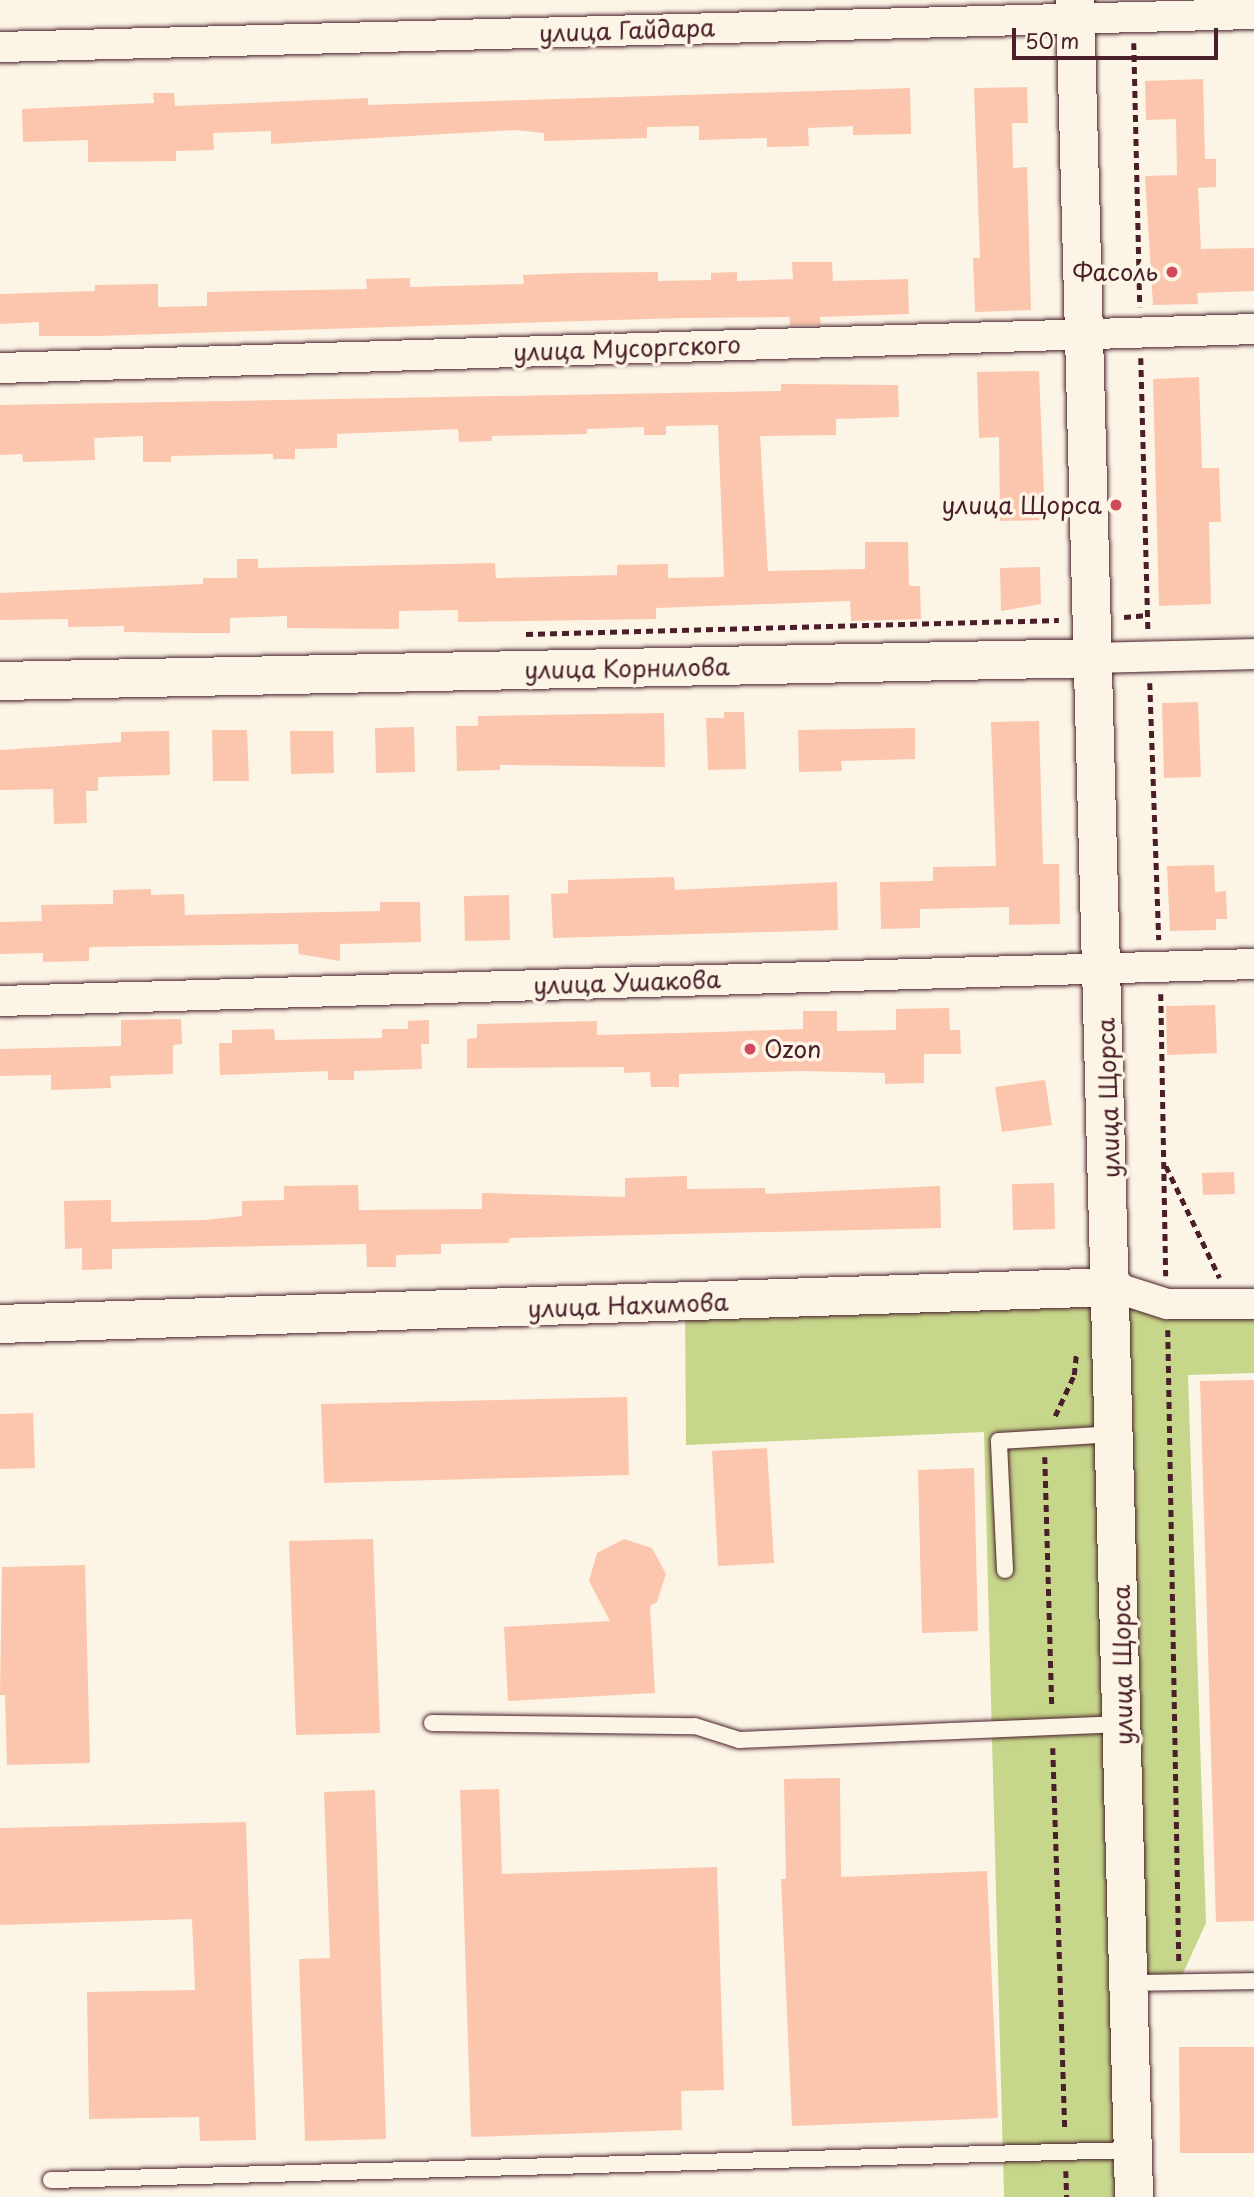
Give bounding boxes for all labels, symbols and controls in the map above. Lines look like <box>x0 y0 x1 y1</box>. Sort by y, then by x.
street label: улица Гайдара <box>538 13 716 47</box>
scale bar <box>1016 14 1222 58</box>
text: 50 m <box>1025 24 1079 56</box>
place label: Фасоль <box>1072 258 1158 286</box>
marker: Фасоль <box>1164 264 1180 280</box>
street label: улица Мусоргского <box>512 330 742 366</box>
place label: улица Щорса <box>940 491 1102 519</box>
marker: улица Щорса <box>1108 497 1124 513</box>
street label: улица Корнилова <box>523 652 731 684</box>
street label: улица Ушакова <box>533 964 721 1000</box>
street label: улица Щорса <box>1091 1017 1125 1179</box>
place label: Ozon <box>764 1035 821 1063</box>
marker: Ozon <box>742 1041 758 1057</box>
street label: улица Нахимова <box>527 1287 729 1323</box>
street label: улица Щорса <box>1106 1584 1138 1746</box>

